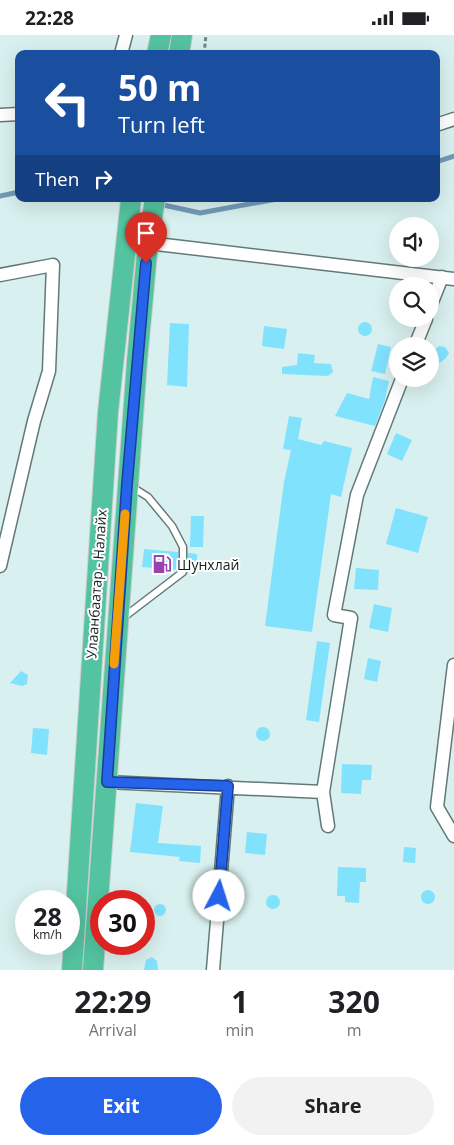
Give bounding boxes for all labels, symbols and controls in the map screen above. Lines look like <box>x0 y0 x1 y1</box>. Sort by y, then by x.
text: 22:28 <box>25 5 74 31</box>
text: 50 m <box>118 64 201 111</box>
icon: left <box>35 70 100 135</box>
text: Turn left <box>118 109 205 139</box>
icon: right <box>89 165 117 193</box>
text: Then <box>35 166 79 192</box>
pin <box>125 212 167 263</box>
map controls <box>389 217 439 387</box>
button: sound <box>389 217 439 267</box>
icon: arrive <box>132 219 160 247</box>
button: search <box>389 277 439 327</box>
button: layers <box>389 337 439 387</box>
street label: Улаанбаатар - Налайх <box>81 508 111 659</box>
fuel station icon: Шунхлай <box>151 553 173 575</box>
place label: Шунхлай <box>177 555 239 574</box>
position arrow <box>192 869 244 921</box>
speed limit sign: 30 <box>90 890 155 955</box>
text: 28 <box>33 899 62 933</box>
text: km/h <box>33 926 62 943</box>
text: 22:29 <box>74 981 151 1022</box>
text: 1 <box>231 981 248 1022</box>
text: 320 <box>328 981 380 1022</box>
text: Arrival <box>89 1019 137 1041</box>
text: min <box>226 1019 254 1041</box>
text: m <box>347 1019 362 1041</box>
button: Exit <box>20 1077 222 1135</box>
button: Share <box>232 1077 434 1135</box>

